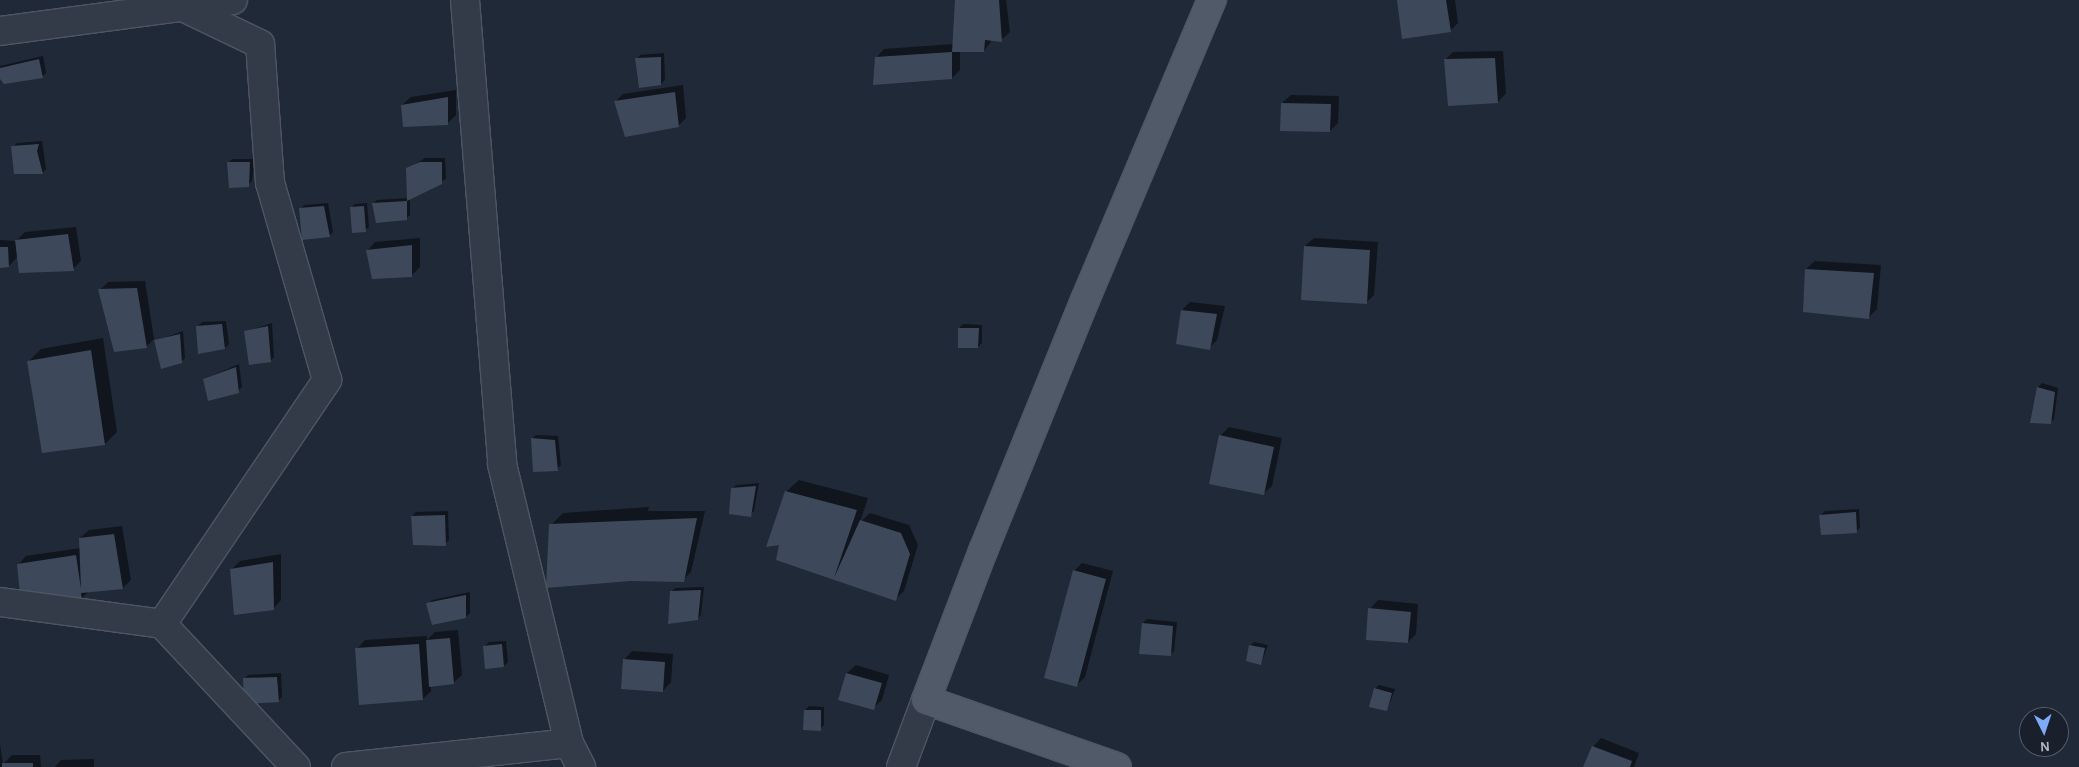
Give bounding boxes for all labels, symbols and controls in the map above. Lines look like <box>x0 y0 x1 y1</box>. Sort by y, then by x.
north arrow <box>2019 707 2069 757</box>
text: N <box>2040 739 2050 753</box>

